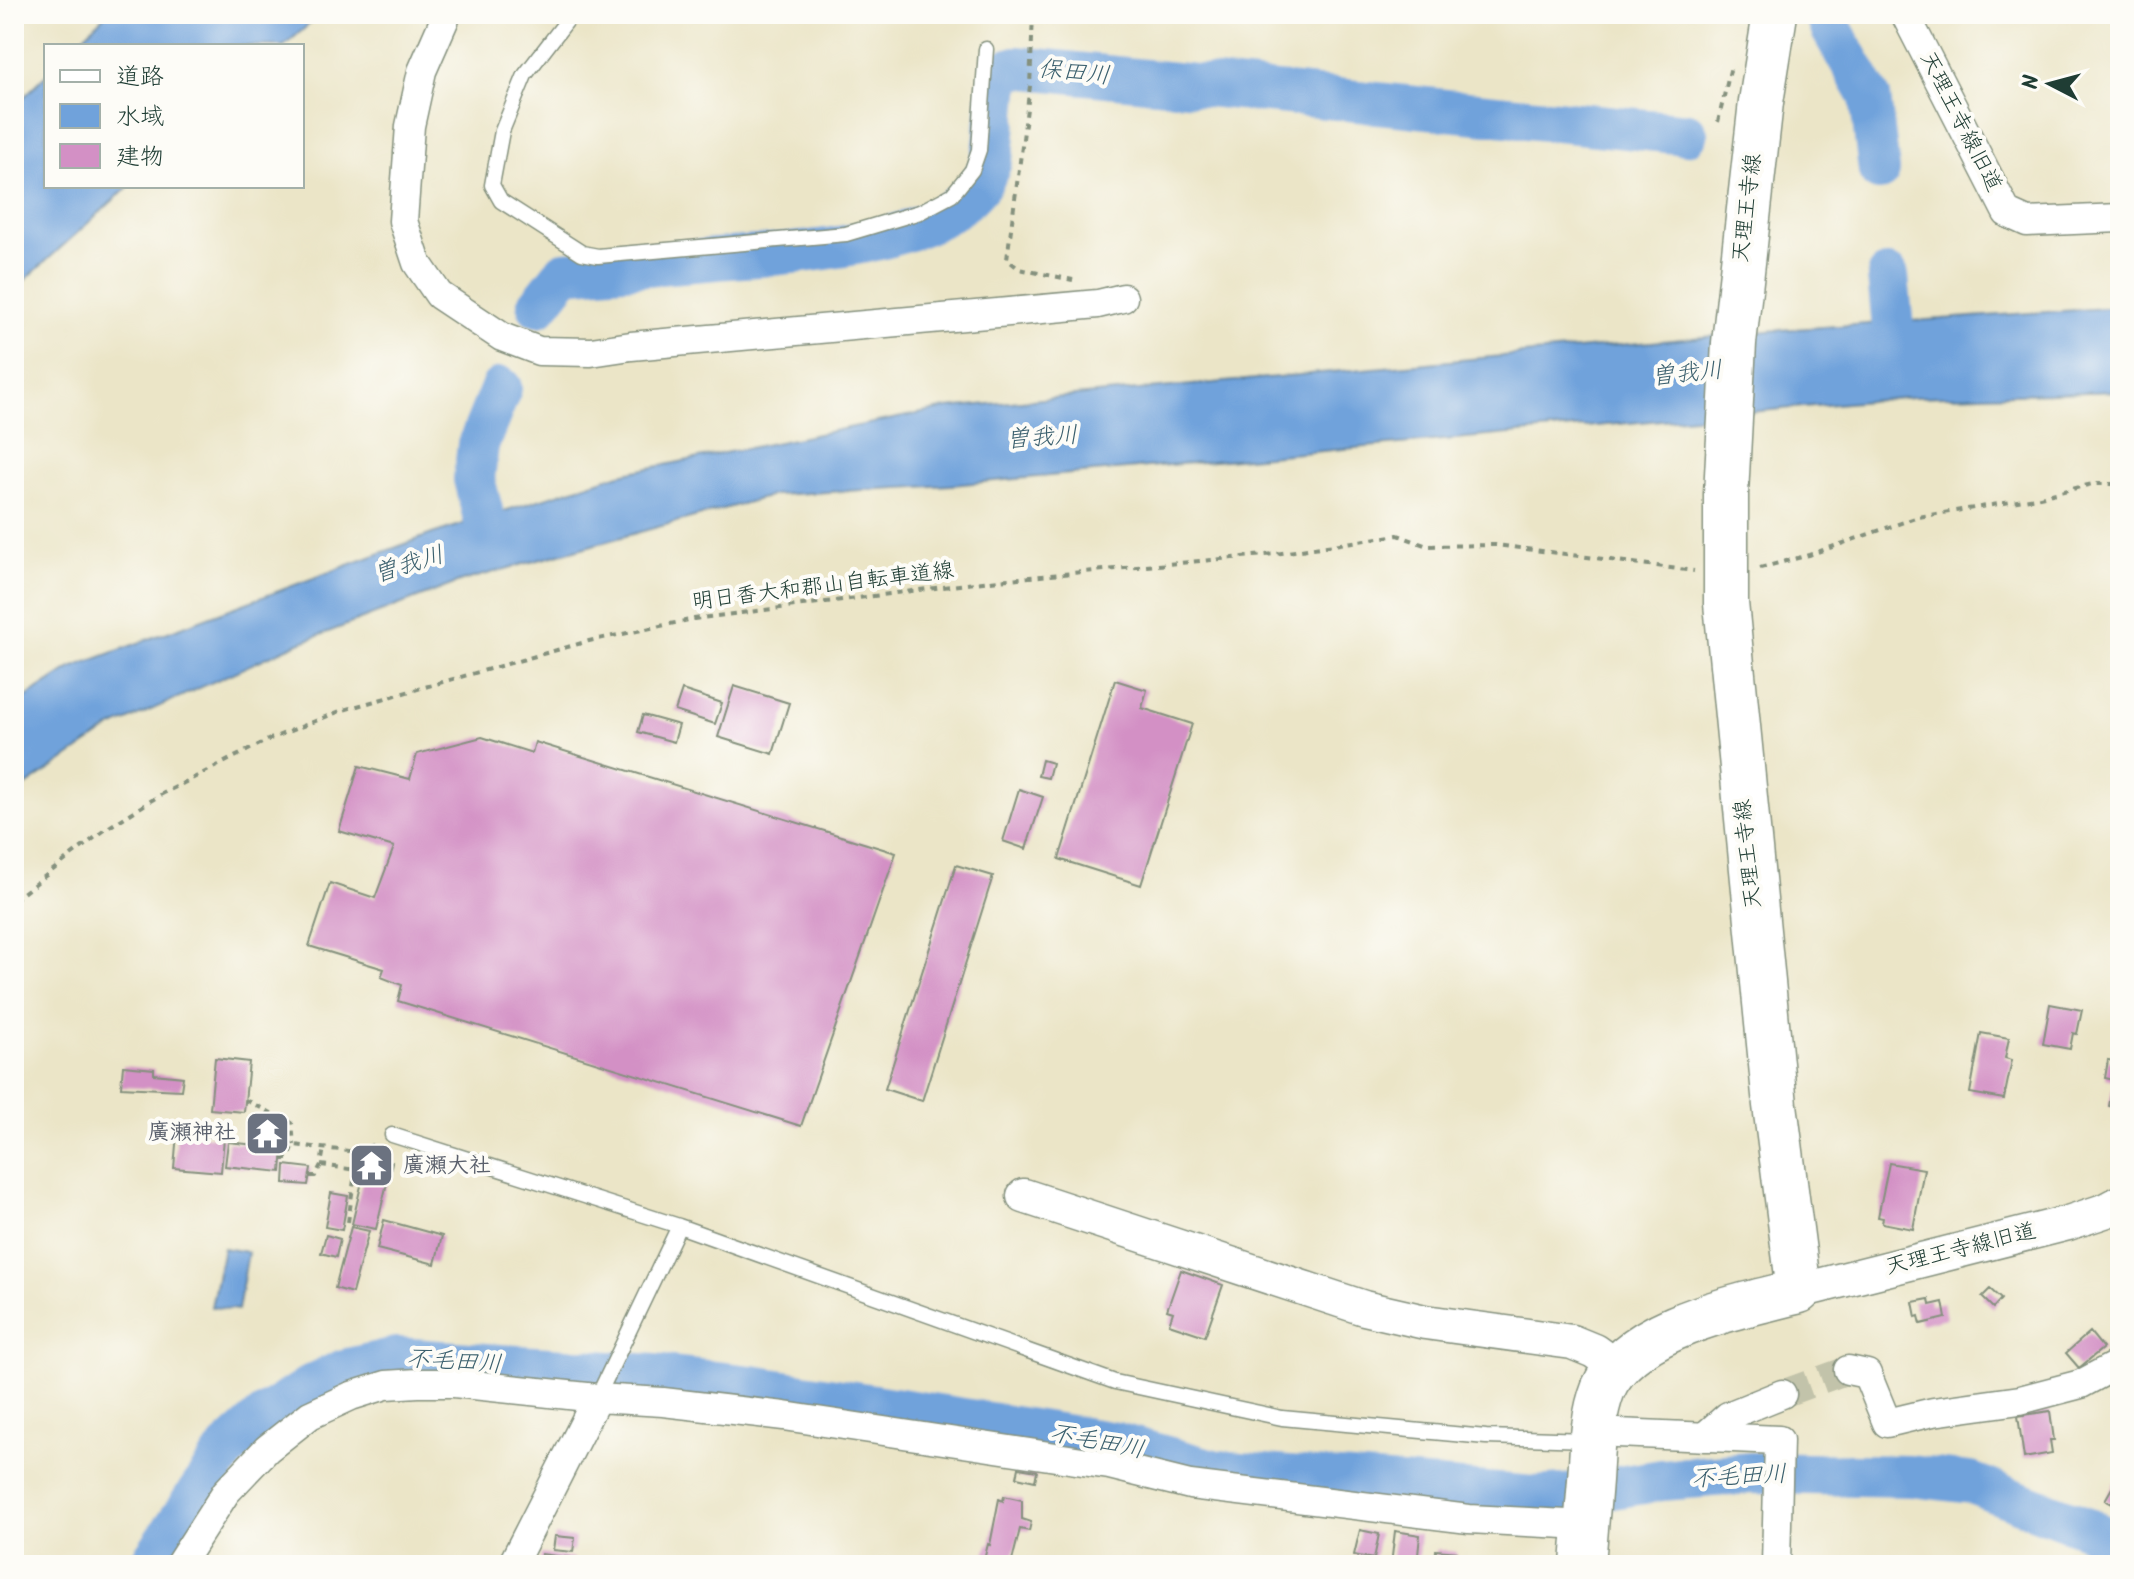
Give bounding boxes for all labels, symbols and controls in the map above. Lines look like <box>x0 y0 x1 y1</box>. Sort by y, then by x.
legend <box>44 44 304 188</box>
north arrow <box>2010 44 2090 124</box>
street label: 天理王寺線旧道 <box>1909 45 2011 199</box>
water label: 保田川 <box>1036 50 1112 96</box>
text: 道路 <box>116 58 164 97</box>
text: N <box>2014 73 2051 91</box>
text: 水域 <box>116 98 164 137</box>
text: 建物 <box>116 138 164 177</box>
street label: 天理王寺線 <box>1724 151 1772 265</box>
water label: 曽我川 <box>1649 351 1725 397</box>
water label: 曽我川 <box>1005 416 1079 460</box>
water label: 曽我川 <box>369 536 449 594</box>
street label: 明日香大和郡山自転車道線 <box>690 554 956 620</box>
street label: 天理王寺線 <box>1726 797 1772 911</box>
temple icon: 廣瀬神社 <box>243 1109 291 1157</box>
place label: 廣瀬神社 <box>148 1116 236 1151</box>
temple icon: 廣瀬大社 <box>348 1142 396 1190</box>
place label: 廣瀬大社 <box>403 1149 491 1184</box>
street label: 天理王寺線旧道 <box>1882 1214 2040 1286</box>
water label: 不毛田川 <box>405 1339 503 1385</box>
water label: 不毛田川 <box>1046 1414 1148 1470</box>
water label: 不毛田川 <box>1690 1455 1788 1499</box>

